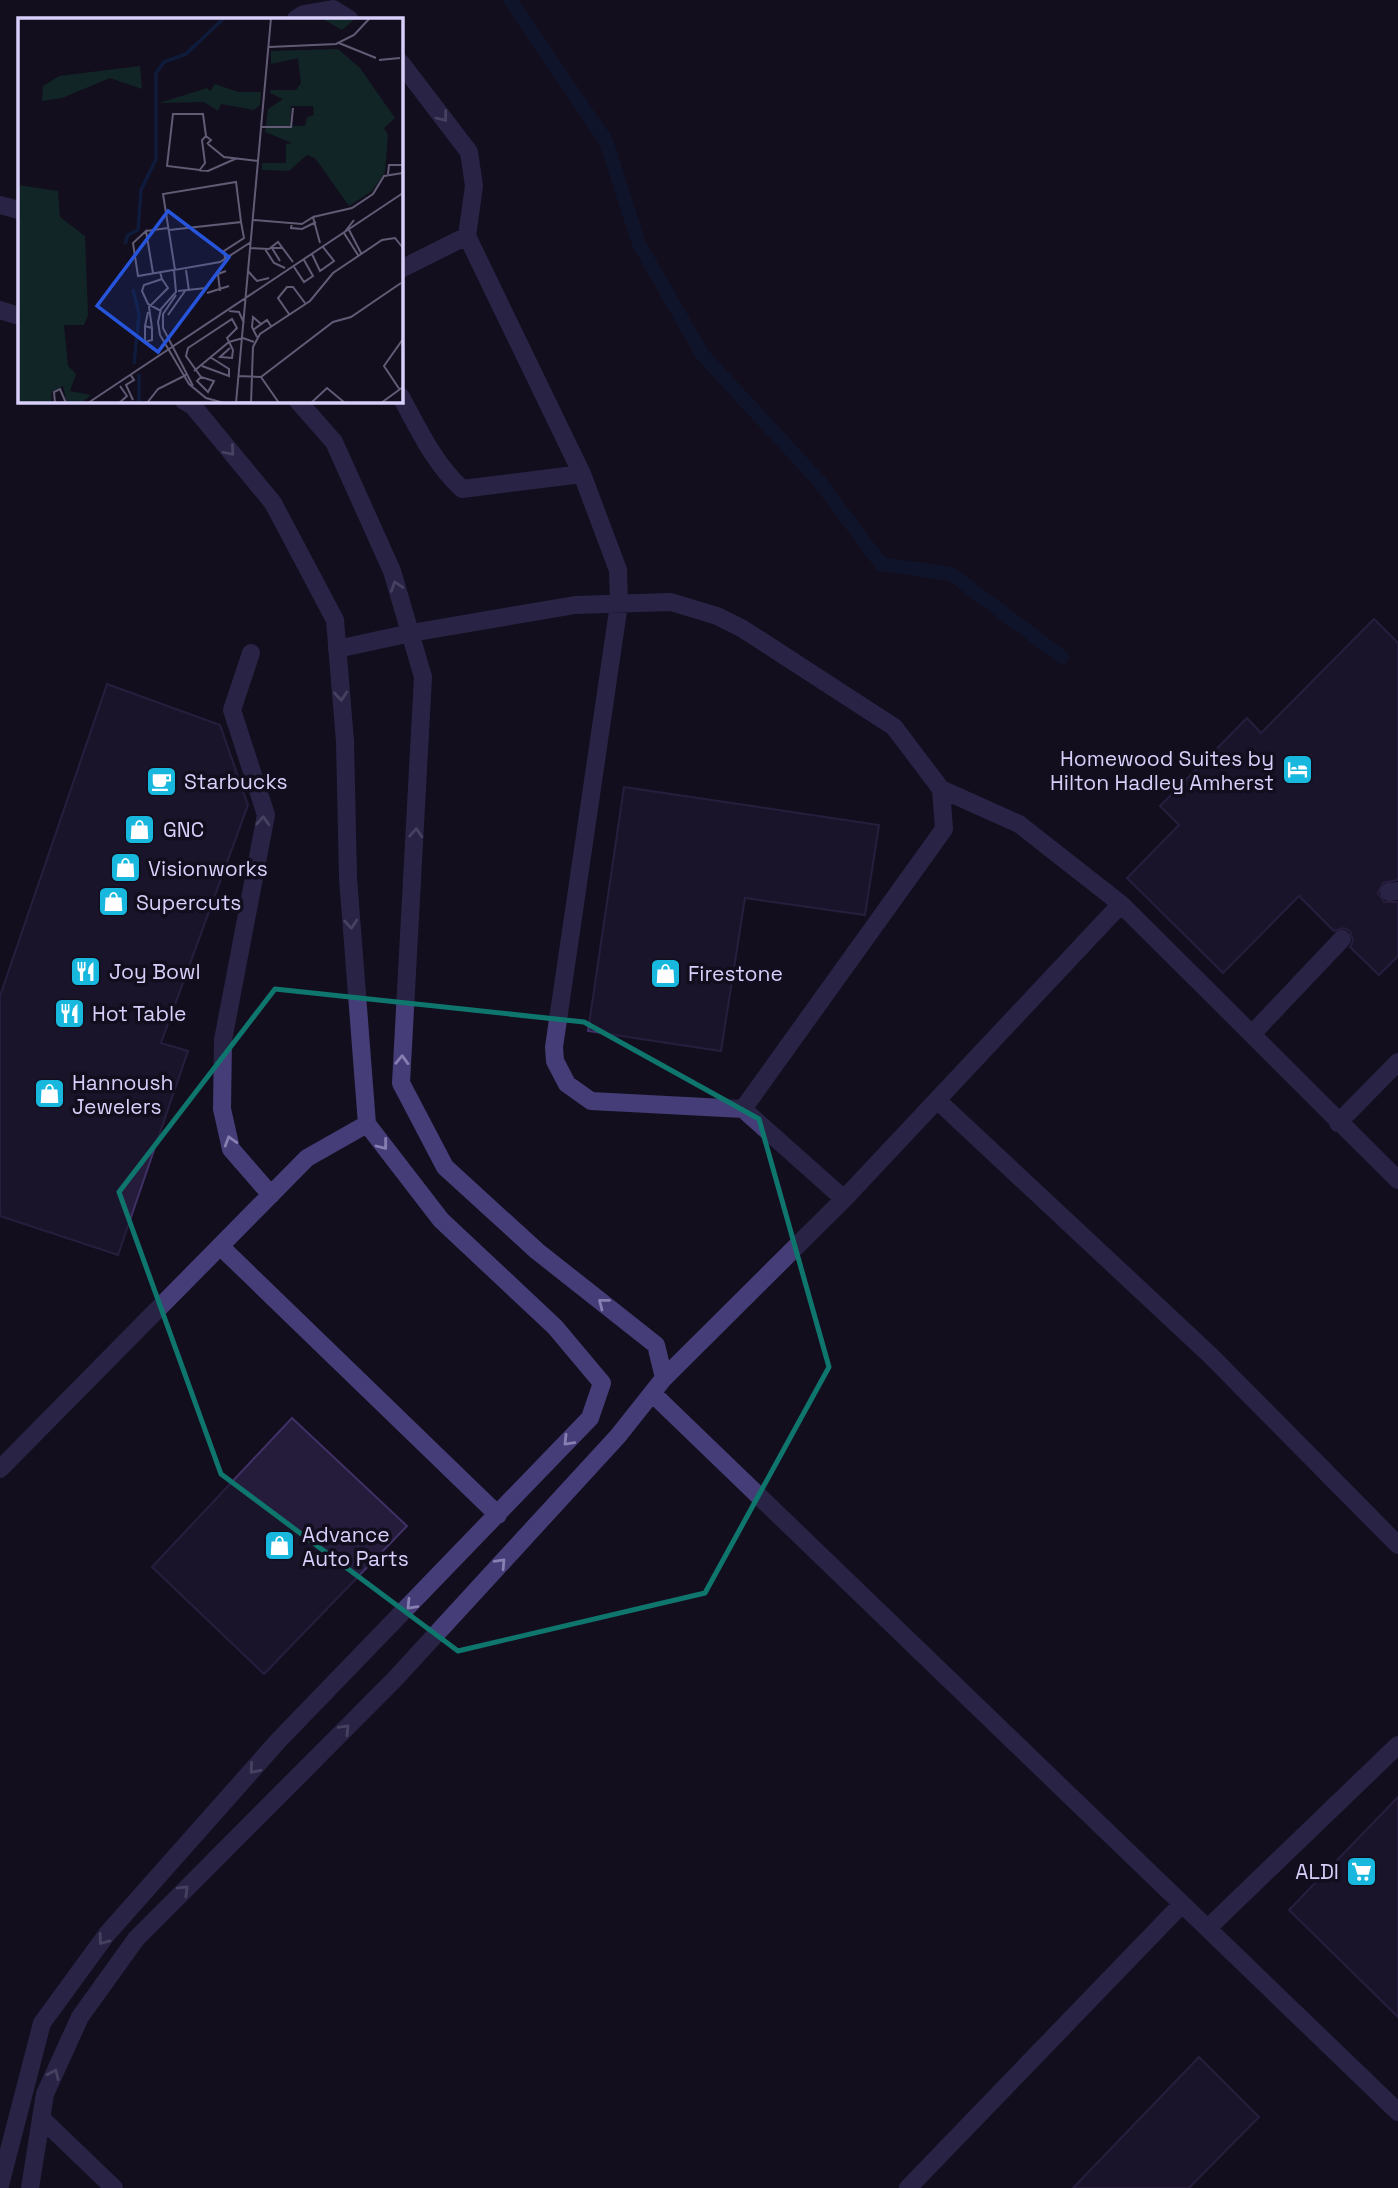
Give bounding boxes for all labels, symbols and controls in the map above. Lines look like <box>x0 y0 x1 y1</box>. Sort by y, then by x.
inset map <box>18 18 402 402</box>
one-way arrow <box>434 109 447 122</box>
one-way arrow <box>222 443 234 456</box>
one-way arrow <box>390 580 405 592</box>
one-way arrow <box>333 691 348 702</box>
place label: Homewood Suites by Hilton Hadley Amherst <box>1050 745 1274 796</box>
hotel icon: Homewood Suites by Hilton Hadley Amherst <box>1280 753 1314 787</box>
cafe icon: Starbucks <box>144 764 178 798</box>
place label: Starbucks <box>184 768 288 795</box>
shop icon: GNC <box>123 812 157 846</box>
one-way arrow <box>255 815 270 826</box>
place label: GNC <box>163 816 204 843</box>
one-way arrow <box>408 828 423 839</box>
shop icon: Visionworks <box>108 851 142 885</box>
place label: Visionworks <box>148 855 268 882</box>
shop icon: Supercuts <box>96 885 130 919</box>
place label: Supercuts <box>136 889 241 916</box>
one-way arrow <box>344 918 359 929</box>
restaurant icon: Joy Bowl <box>69 954 103 988</box>
shop icon: Firestone <box>648 956 682 990</box>
place label: Joy Bowl <box>109 958 201 985</box>
place label: Firestone <box>688 960 783 987</box>
restaurant icon: Hot Table <box>52 996 86 1030</box>
place label: Hot Table <box>92 1000 187 1027</box>
one-way arrow <box>394 1055 409 1066</box>
place label: Hannoush Jewelers <box>72 1069 173 1120</box>
shop icon: Hannoush Jewelers <box>32 1077 66 1111</box>
one-way arrow <box>224 1136 239 1148</box>
one-way arrow <box>375 1137 387 1150</box>
one-way arrow <box>598 1298 610 1311</box>
one-way arrow <box>564 1433 577 1446</box>
place label: Advance Auto Parts <box>302 1521 409 1572</box>
shop icon: Advance Auto Parts <box>262 1529 296 1563</box>
one-way arrow <box>492 1558 505 1571</box>
one-way arrow <box>406 1596 419 1609</box>
one-way arrow <box>337 1725 350 1738</box>
one-way arrow <box>250 1761 262 1774</box>
supermarket icon: ALDI <box>1345 1854 1379 1888</box>
place label: ALDI <box>1295 1858 1339 1885</box>
one-way arrow <box>176 1886 189 1899</box>
one-way arrow <box>99 1932 112 1945</box>
one-way arrow <box>46 2069 60 2081</box>

